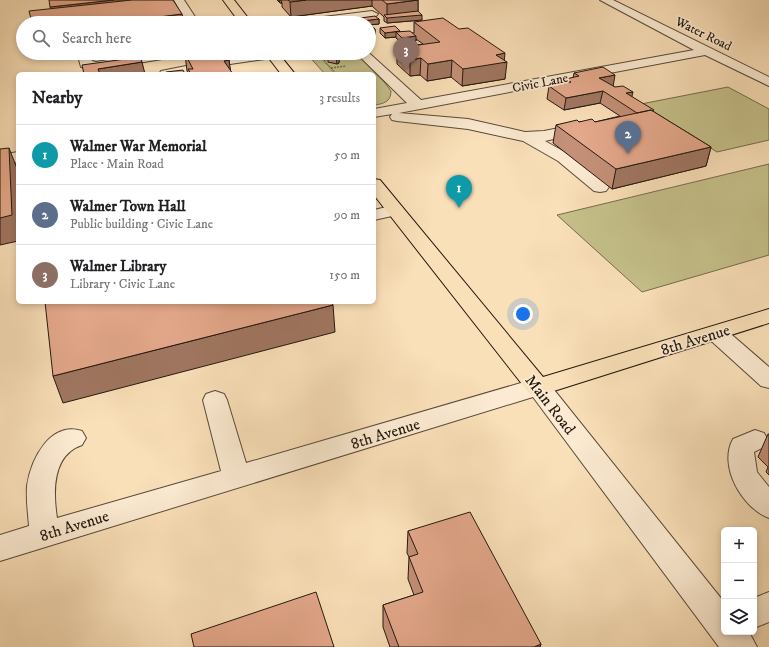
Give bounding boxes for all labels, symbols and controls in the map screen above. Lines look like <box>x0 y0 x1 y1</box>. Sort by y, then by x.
street label: Water Road <box>672 13 735 55</box>
search box <box>16 16 376 60</box>
icon: search <box>30 27 52 49</box>
text: Search here <box>62 29 131 48</box>
pin: 3 <box>393 37 419 70</box>
street label: Civic Lane <box>511 70 569 96</box>
text: Nearby <box>32 87 82 109</box>
text: 3 results <box>319 90 360 106</box>
pin: 2 <box>615 121 641 154</box>
text: Walmer War Memorial <box>70 137 206 156</box>
text: 1 <box>43 147 47 163</box>
text: 50 m <box>334 147 360 163</box>
text: Place · Main Road <box>70 156 164 172</box>
pin: 1 <box>446 175 472 208</box>
text: Walmer Town Hall <box>70 197 186 216</box>
text: 2 <box>42 207 48 223</box>
text: 90 m <box>334 207 360 223</box>
text: Public building · Civic Lane <box>70 216 213 232</box>
text: Walmer Library <box>70 257 166 276</box>
text: 3 <box>43 267 47 283</box>
text: 150 m <box>329 267 360 283</box>
text: Library · Civic Lane <box>70 276 175 292</box>
your location <box>513 304 533 324</box>
street label: 8th Avenue <box>658 320 733 360</box>
street label: Main Road <box>521 371 580 439</box>
street label: 8th Avenue <box>348 414 423 454</box>
street label: 8th Avenue <box>37 506 112 546</box>
map controls <box>721 527 757 635</box>
button: + <box>721 527 757 563</box>
button: − <box>721 563 757 599</box>
button: layers <box>721 599 757 635</box>

